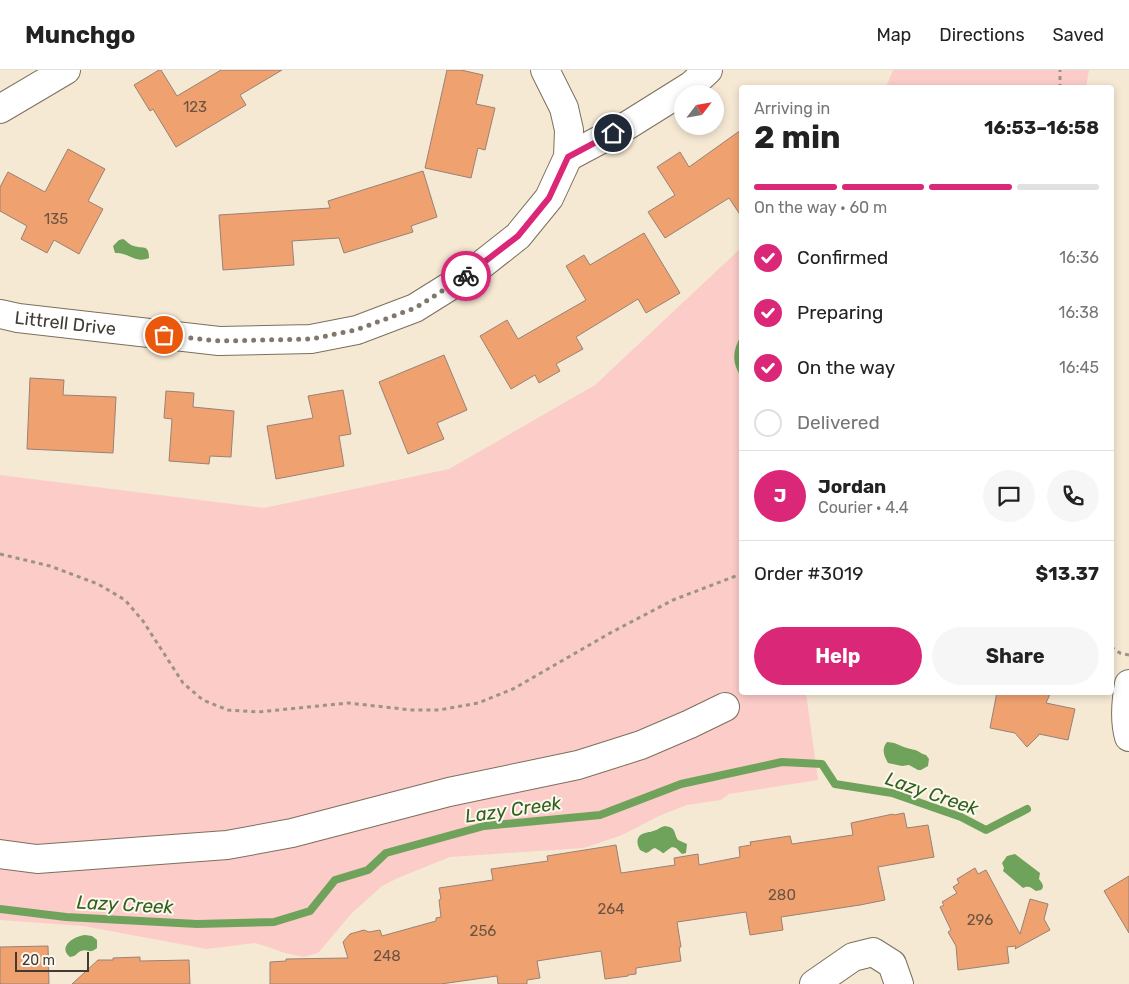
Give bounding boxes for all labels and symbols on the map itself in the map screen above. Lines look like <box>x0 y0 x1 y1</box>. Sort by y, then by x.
north arrow <box>674 85 724 135</box>
house number: 123 <box>183 98 207 116</box>
pin <box>592 112 634 154</box>
house number: 135 <box>44 210 68 228</box>
courier <box>441 251 491 301</box>
street label: Littrell Drive <box>13 307 117 340</box>
pin <box>143 314 185 356</box>
water label: Lazy Creek <box>882 767 982 820</box>
water label: Lazy Creek <box>464 791 563 828</box>
house number: 280 <box>768 886 796 904</box>
water label: Lazy Creek <box>76 890 174 919</box>
house number: 264 <box>597 900 625 918</box>
house number: 296 <box>967 911 993 929</box>
house number: 256 <box>470 922 496 940</box>
house number: 248 <box>373 947 401 965</box>
scale bar <box>15 949 89 972</box>

